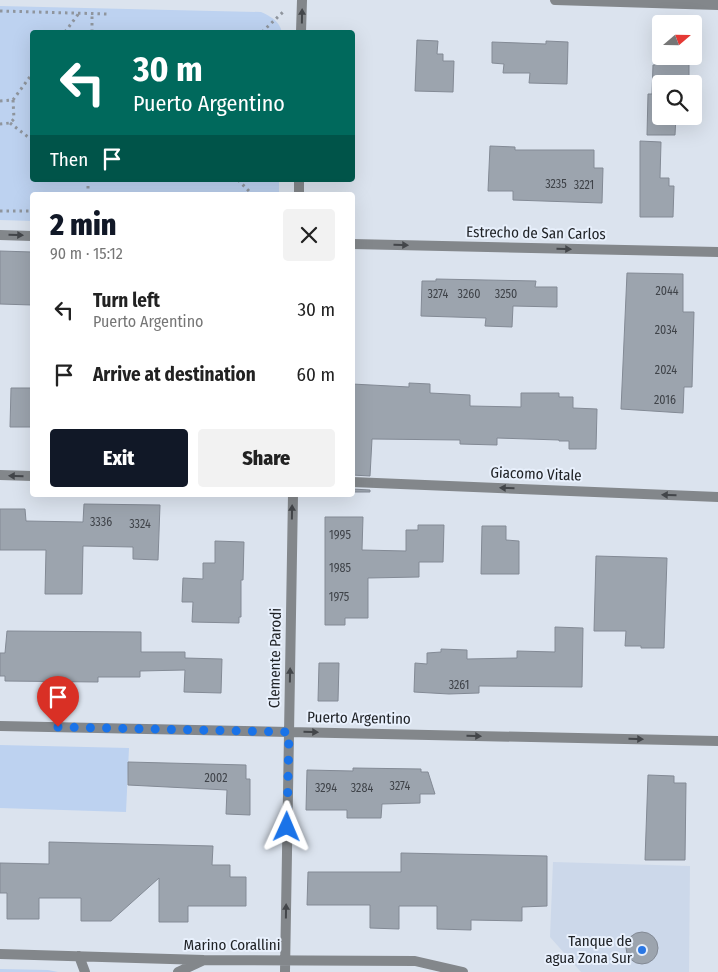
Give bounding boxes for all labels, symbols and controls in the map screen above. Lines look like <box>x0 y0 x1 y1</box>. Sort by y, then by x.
one-way arrow <box>298 8 306 24</box>
north arrow <box>652 15 702 65</box>
map controls <box>652 15 702 125</box>
text: 30 m <box>133 48 203 90</box>
icon: left <box>50 50 115 115</box>
button: search <box>652 75 702 125</box>
text: Puerto Argentino <box>133 90 285 117</box>
icon: arrive <box>98 145 126 173</box>
text: Then <box>50 148 88 171</box>
house number: 3235 <box>545 177 567 191</box>
house number: 3221 <box>574 178 594 192</box>
text: 2 min <box>50 207 116 243</box>
button: close <box>283 209 335 261</box>
street label: Estrecho de San Carlos <box>466 223 606 243</box>
one-way arrow <box>9 231 25 239</box>
one-way arrow <box>393 241 409 249</box>
text: 90 m · 15:12 <box>50 244 123 263</box>
one-way arrow <box>556 245 572 253</box>
house number: 2044 <box>655 284 679 298</box>
house number: 3274 <box>428 287 449 301</box>
house number: 3260 <box>458 287 480 301</box>
house number: 3250 <box>495 287 517 301</box>
text: Turn left <box>93 289 160 312</box>
icon: left <box>50 296 78 324</box>
text: 30 m <box>297 298 335 321</box>
text: Puerto Argentino <box>93 312 204 331</box>
house number: 2034 <box>655 323 677 337</box>
icon: arrive <box>50 361 78 389</box>
text: Arrive at destination <box>93 363 256 386</box>
text: 60 m <box>297 363 335 386</box>
house number: 2024 <box>655 363 677 377</box>
house number: 2016 <box>654 393 676 407</box>
button: Exit <box>50 429 188 487</box>
button: Share <box>198 429 335 487</box>
street label: Giacomo Vitale <box>490 463 582 485</box>
one-way arrow <box>8 471 24 479</box>
one-way arrow <box>499 484 515 492</box>
one-way arrow <box>661 490 677 498</box>
one-way arrow <box>289 504 297 520</box>
house number: 3336 <box>90 515 112 529</box>
house number: 3324 <box>129 517 151 531</box>
house number: 1995 <box>329 528 351 542</box>
house number: 1985 <box>329 561 351 575</box>
house number: 1975 <box>329 590 350 604</box>
street label: Clemente Parodi <box>265 608 285 708</box>
one-way arrow <box>286 667 294 683</box>
pin <box>37 676 79 727</box>
house number: 3261 <box>449 678 469 692</box>
icon: arrive <box>44 683 72 711</box>
street label: Puerto Argentino <box>307 708 411 728</box>
one-way arrow <box>303 728 319 736</box>
one-way arrow <box>466 732 482 740</box>
one-way arrow <box>628 736 644 744</box>
house number: 2002 <box>205 771 227 785</box>
house number: 3274 <box>390 779 411 793</box>
house number: 3294 <box>315 781 337 795</box>
house number: 3284 <box>351 781 373 795</box>
position arrow <box>260 800 312 852</box>
one-way arrow <box>282 903 290 919</box>
place label: Tanque de agua Zona Sur <box>545 932 633 967</box>
street label: Marino Corallini <box>184 936 280 954</box>
marker: Tanque de agua Zona Sur <box>636 944 648 956</box>

